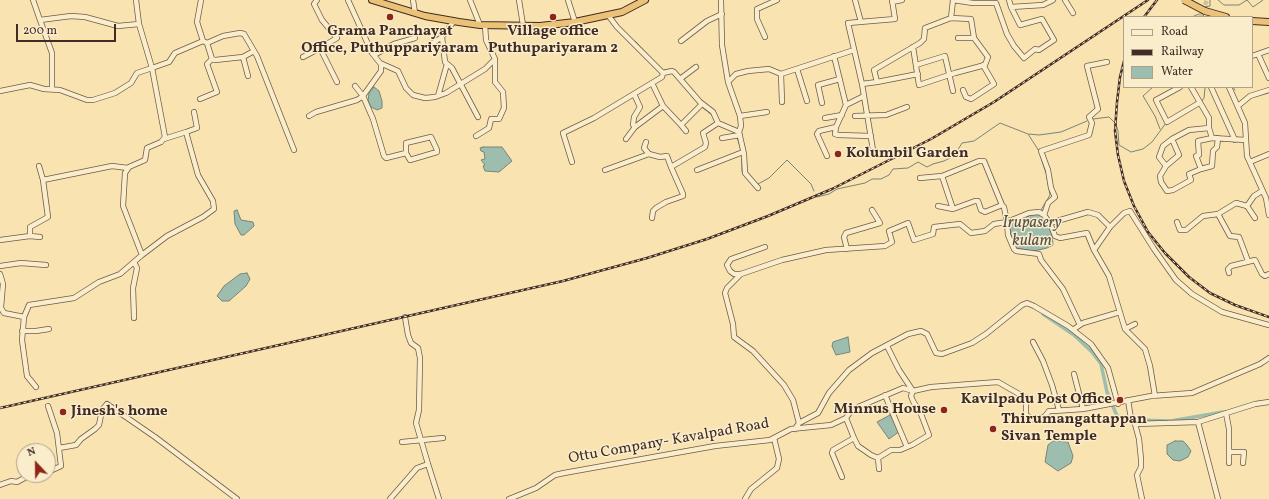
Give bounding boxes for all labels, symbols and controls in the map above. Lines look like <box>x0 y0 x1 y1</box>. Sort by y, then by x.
marker: Grama Panchayat Office, Puthuppariyaram <box>385 12 395 22</box>
marker: Village office Puthupariyaram 2 <box>548 12 558 22</box>
scale bar <box>18 16 118 42</box>
legend <box>1123 16 1253 88</box>
text: 200 m <box>23 23 57 39</box>
place label: Grama Panchayat Office, Puthuppariyaram <box>301 23 479 58</box>
place label: Village office Puthupariyaram 2 <box>488 23 618 58</box>
text: Road <box>1161 24 1188 40</box>
text: Railway <box>1161 44 1204 60</box>
text: Water <box>1161 64 1193 80</box>
place label: Kolumbil Garden <box>846 145 969 163</box>
marker: Kolumbil Garden <box>833 149 843 159</box>
water label: Irupasery kulam <box>1002 214 1062 252</box>
place label: Kavilpadu Post Office <box>961 391 1112 409</box>
marker: Kavilpadu Post Office <box>1115 395 1125 405</box>
place label: Minnus House <box>834 401 936 419</box>
place label: Jinesh's home <box>71 403 168 421</box>
marker: Minnus House <box>939 405 949 415</box>
marker: Jinesh's home <box>58 407 68 417</box>
place label: Thirumangattappan Sivan Temple <box>1001 411 1147 446</box>
street label: Ottu Company- Kavalpad Road <box>567 415 771 469</box>
marker: Thirumangattappan Sivan Temple <box>988 424 998 434</box>
north arrow <box>16 443 56 483</box>
text: N <box>25 444 38 461</box>

